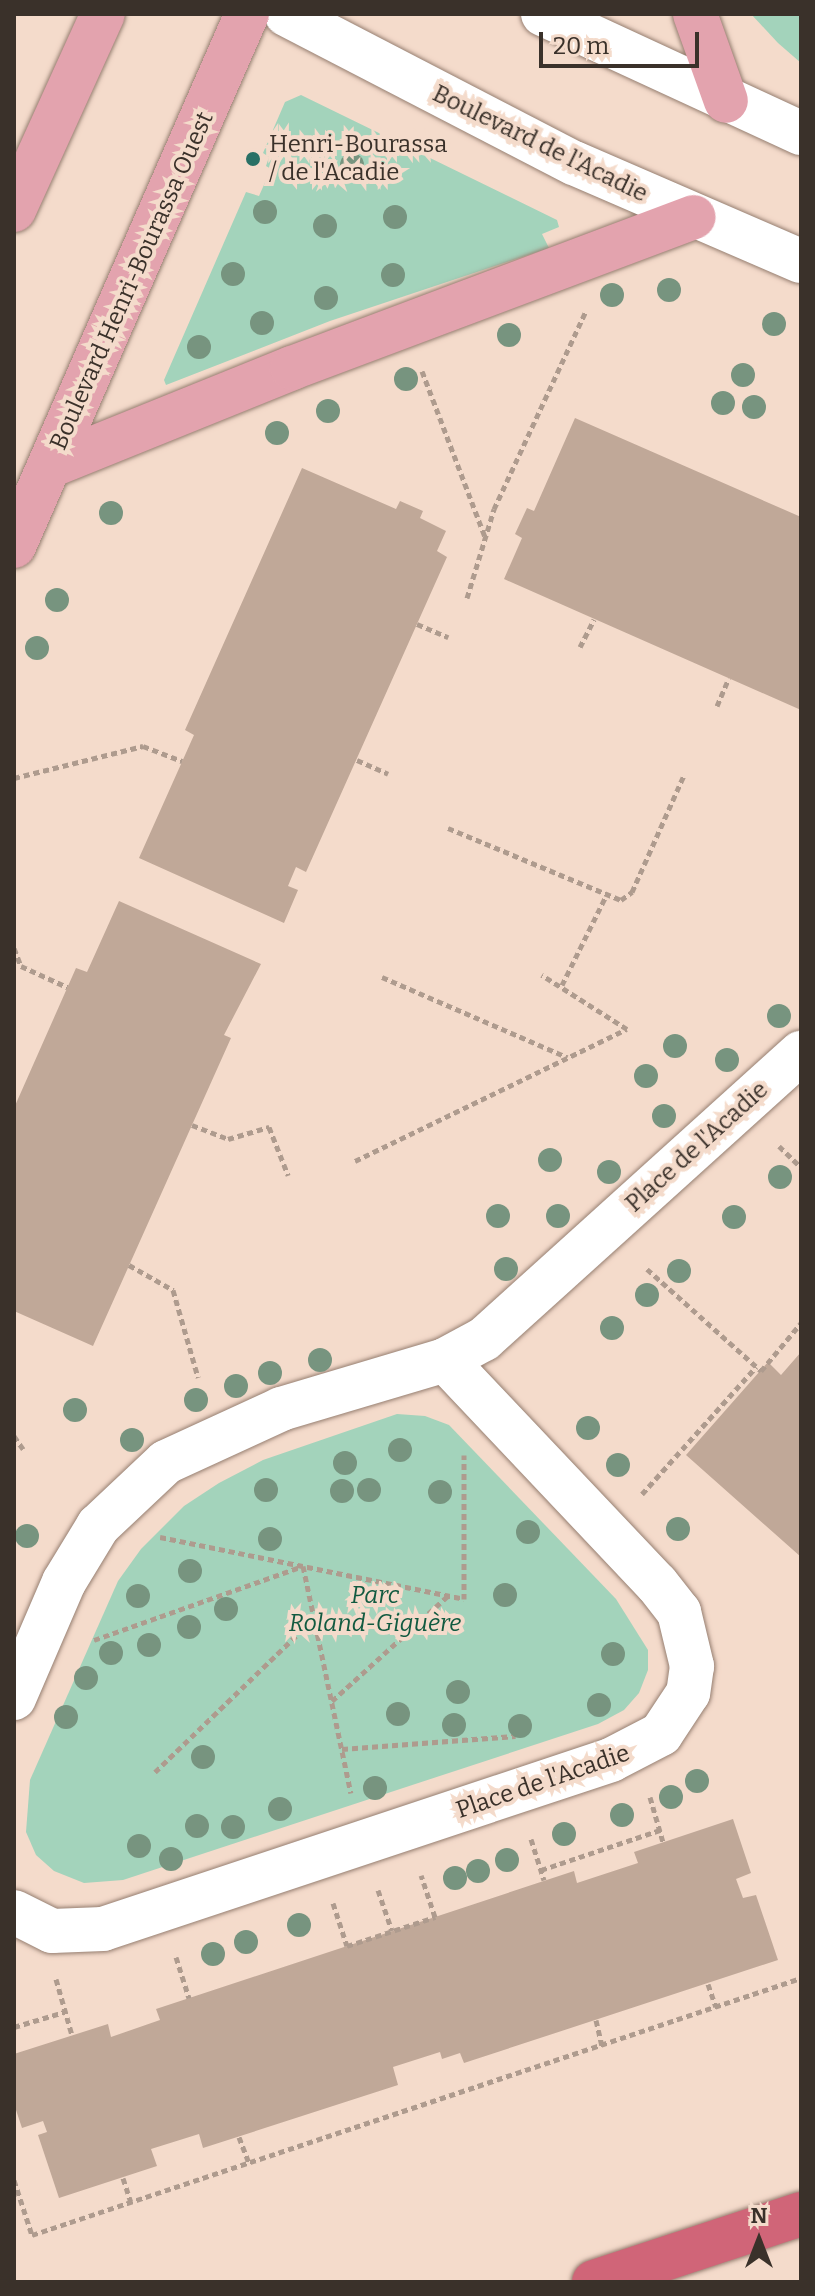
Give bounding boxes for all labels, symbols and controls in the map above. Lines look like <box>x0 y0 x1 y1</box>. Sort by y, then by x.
scale bar <box>543 16 703 66</box>
text: 20 m <box>553 32 609 60</box>
street label: Boulevard de l'Acadie <box>428 79 652 209</box>
street label: Boulevard Henri-Bourassa Ouest <box>44 108 220 454</box>
place label: Henri-Bourassa / de l'Acadie <box>269 131 447 187</box>
marker: Henri-Bourassa / de l'Acadie <box>244 150 262 168</box>
street label: Place de l'Acadie <box>620 1076 774 1218</box>
park label: Parc Roland-Giguère <box>289 1582 461 1638</box>
street label: Place de l'Acadie <box>453 1739 633 1825</box>
north arrow <box>719 2200 799 2280</box>
text: N <box>751 2202 767 2229</box>

